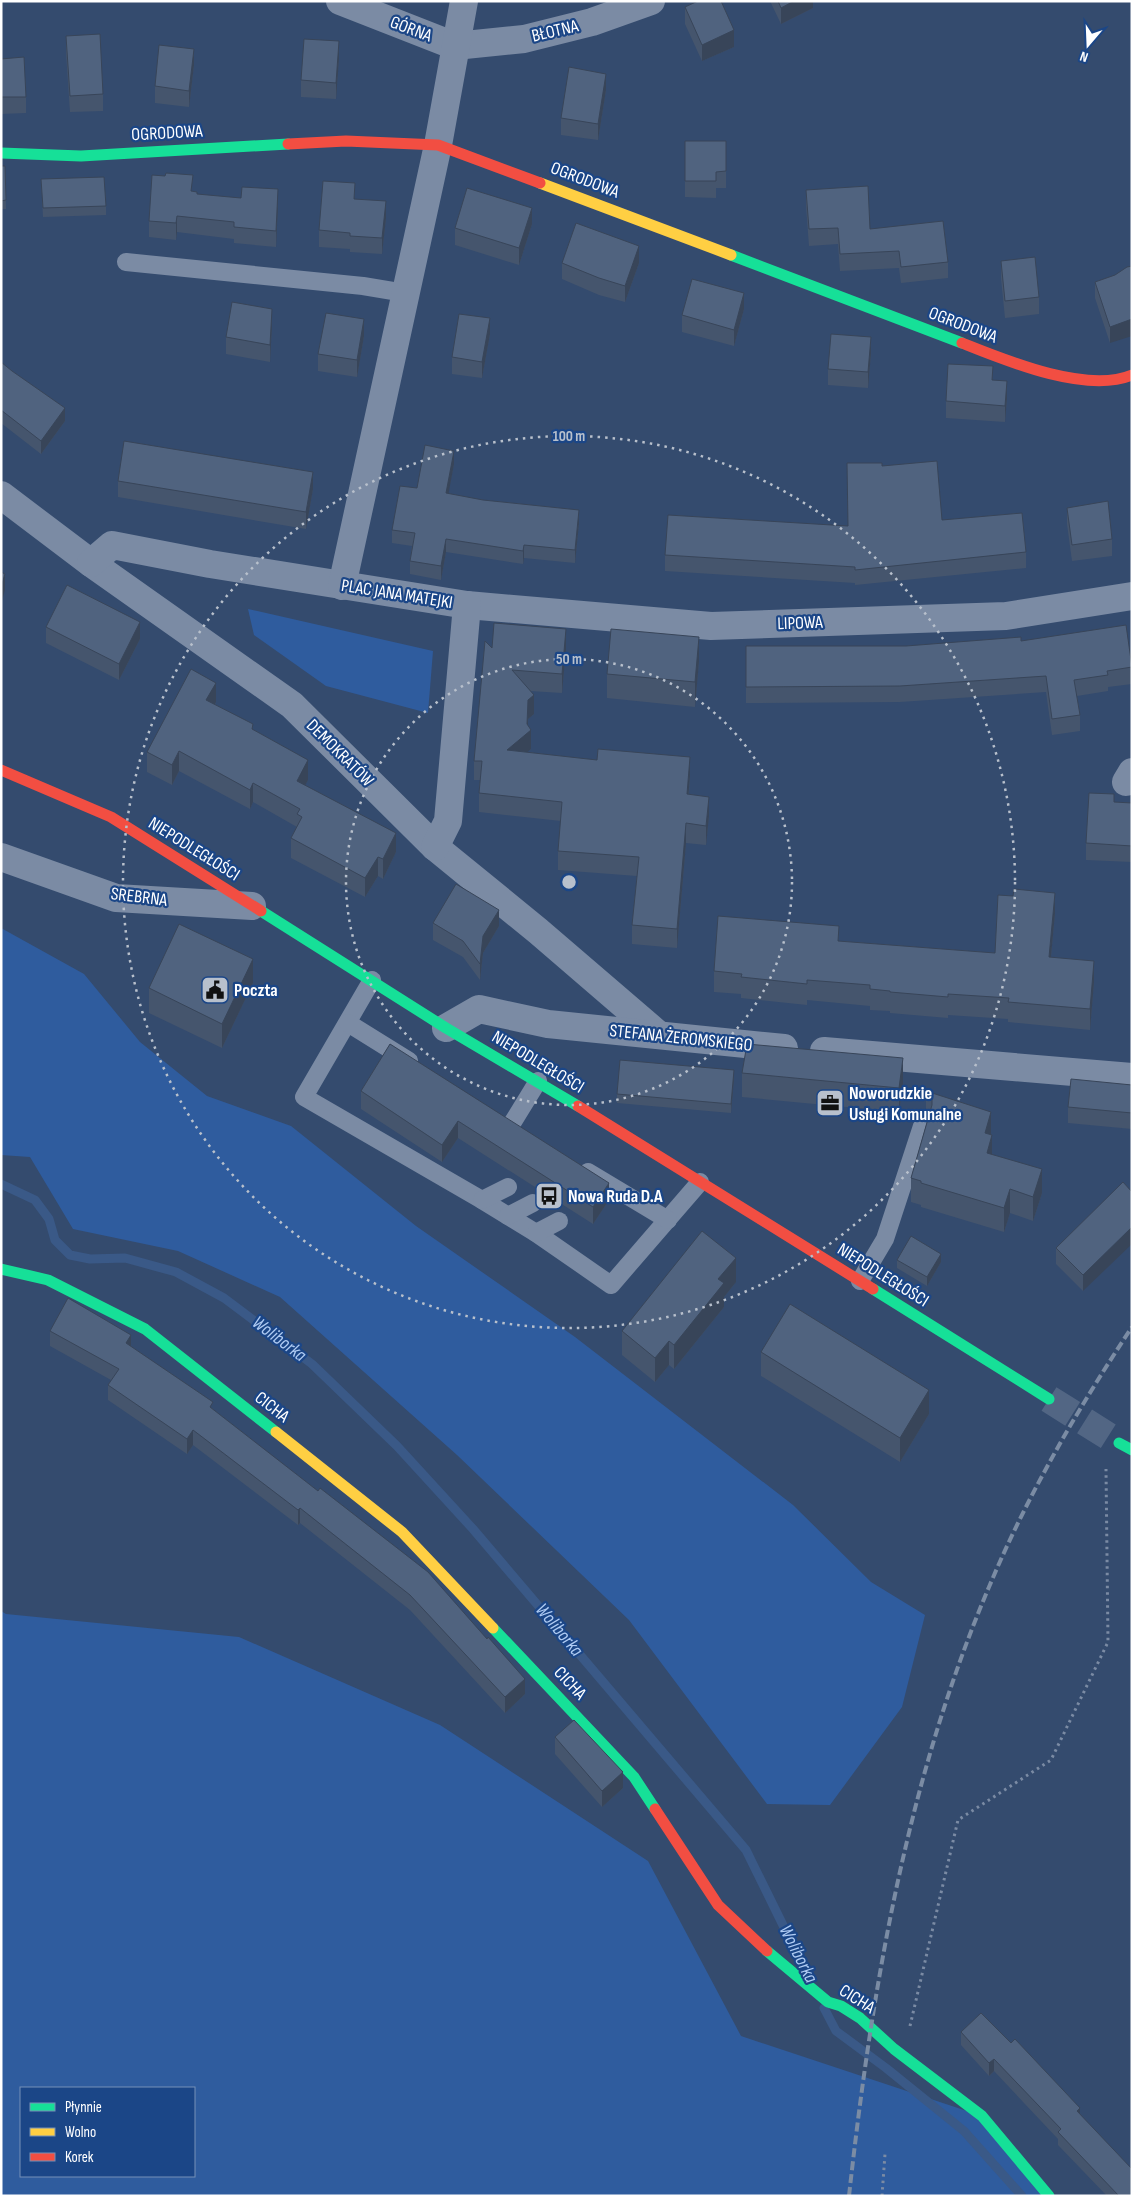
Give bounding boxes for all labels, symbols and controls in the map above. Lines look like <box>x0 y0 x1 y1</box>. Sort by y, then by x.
street label: GÓRNA <box>387 11 435 47</box>
street label: BŁOTNA <box>530 15 581 47</box>
north arrow <box>1063 20 1113 70</box>
text: N <box>1078 48 1090 66</box>
street label: OGRODOWA <box>131 121 204 145</box>
street label: OGRODOWA <box>548 157 622 203</box>
street label: OGRODOWA <box>926 302 1000 348</box>
text: 100 m <box>553 427 585 446</box>
street label: PLAC JANA MATEJKI <box>340 575 454 613</box>
street label: LIPOWA <box>777 612 823 634</box>
text: 50 m <box>556 650 582 669</box>
street label: DEMOKRATÓW <box>302 715 378 791</box>
street label: NIEPODLEGŁOŚCI <box>145 813 243 885</box>
centre of rings <box>560 873 578 891</box>
street label: SREBRNA <box>110 883 169 911</box>
public building icon: Poczta <box>200 975 230 1005</box>
place label: Poczta <box>234 980 278 1001</box>
street label: STEFANA ŻEROMSKIEGO <box>608 1020 754 1056</box>
street label: NIEPODLEGŁOŚCI <box>488 1026 588 1098</box>
place label: Noworudzkie Usługi Komunalne <box>849 1083 962 1125</box>
office icon: Noworudzkie Usługi Komunalne <box>815 1088 845 1118</box>
bus stop icon: Nowa Ruda D.A <box>534 1181 564 1211</box>
place label: Nowa Ruda D.A <box>568 1186 663 1207</box>
street label: NIEPODLEGŁOŚCI <box>834 1239 932 1311</box>
water label: Woliborka <box>247 1311 311 1367</box>
street label: CICHA <box>251 1387 294 1427</box>
water label: Woliborka <box>530 1599 588 1661</box>
street label: CICHA <box>549 1662 591 1704</box>
water label: Woliborka <box>774 1921 822 1987</box>
street label: CICHA <box>835 1980 879 2018</box>
legend <box>20 2087 195 2177</box>
text: Płynnie <box>65 2098 102 2117</box>
text: Wolno <box>65 2123 96 2142</box>
text: Korek <box>65 2148 94 2167</box>

